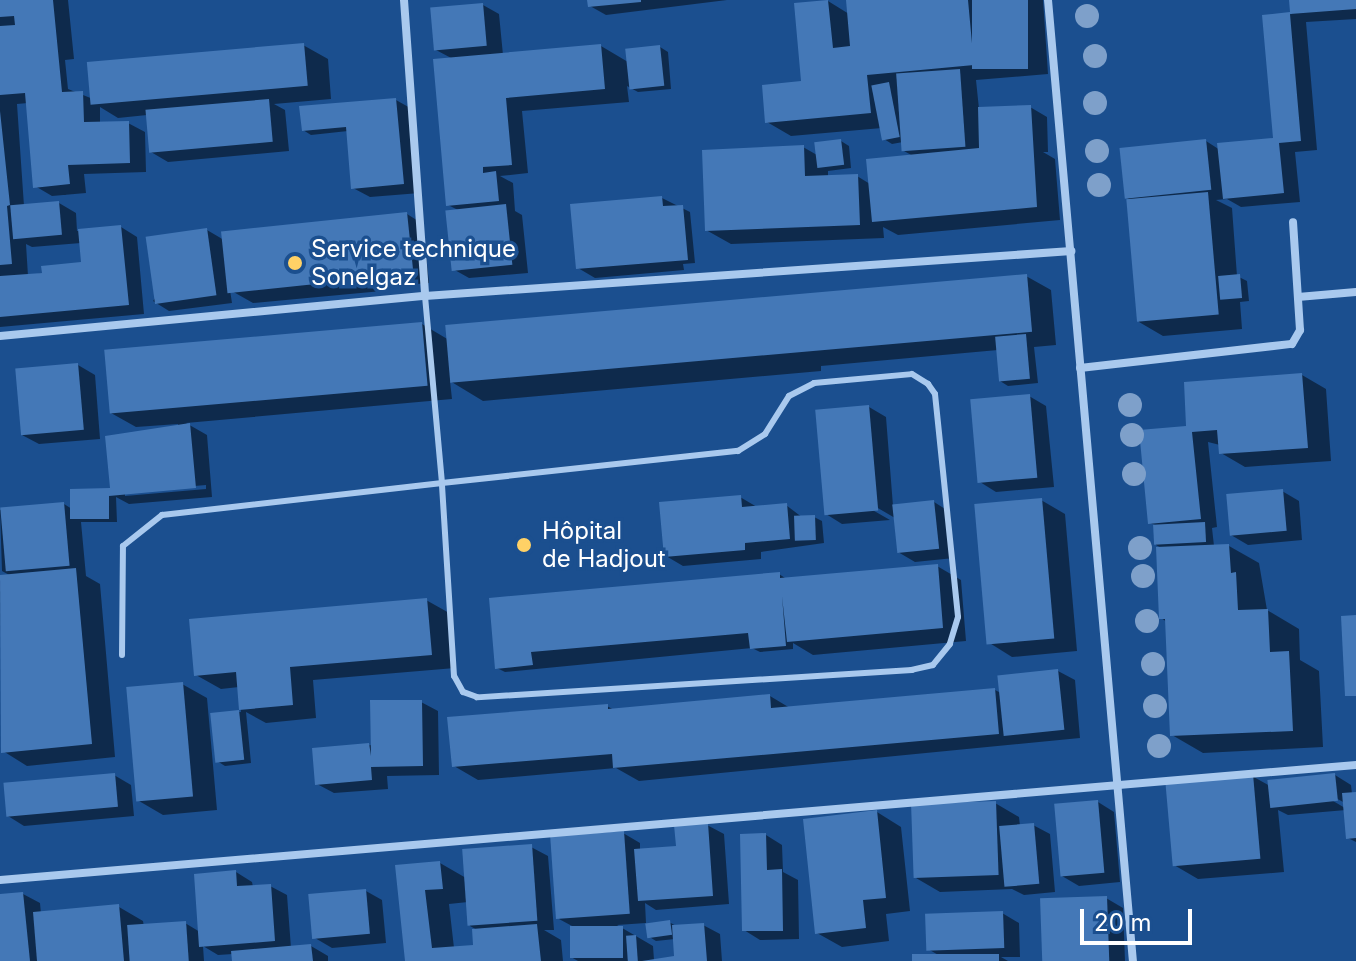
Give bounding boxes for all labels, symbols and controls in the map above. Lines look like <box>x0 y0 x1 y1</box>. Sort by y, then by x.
place label: Service technique Sonelgaz <box>311 235 516 291</box>
marker: Service technique Sonelgaz <box>286 254 304 272</box>
place label: Hôpital de Hadjout <box>542 517 666 573</box>
marker: Hôpital de Hadjout <box>513 534 535 556</box>
scale bar <box>1084 893 1196 943</box>
text: 20 m <box>1094 908 1152 937</box>

